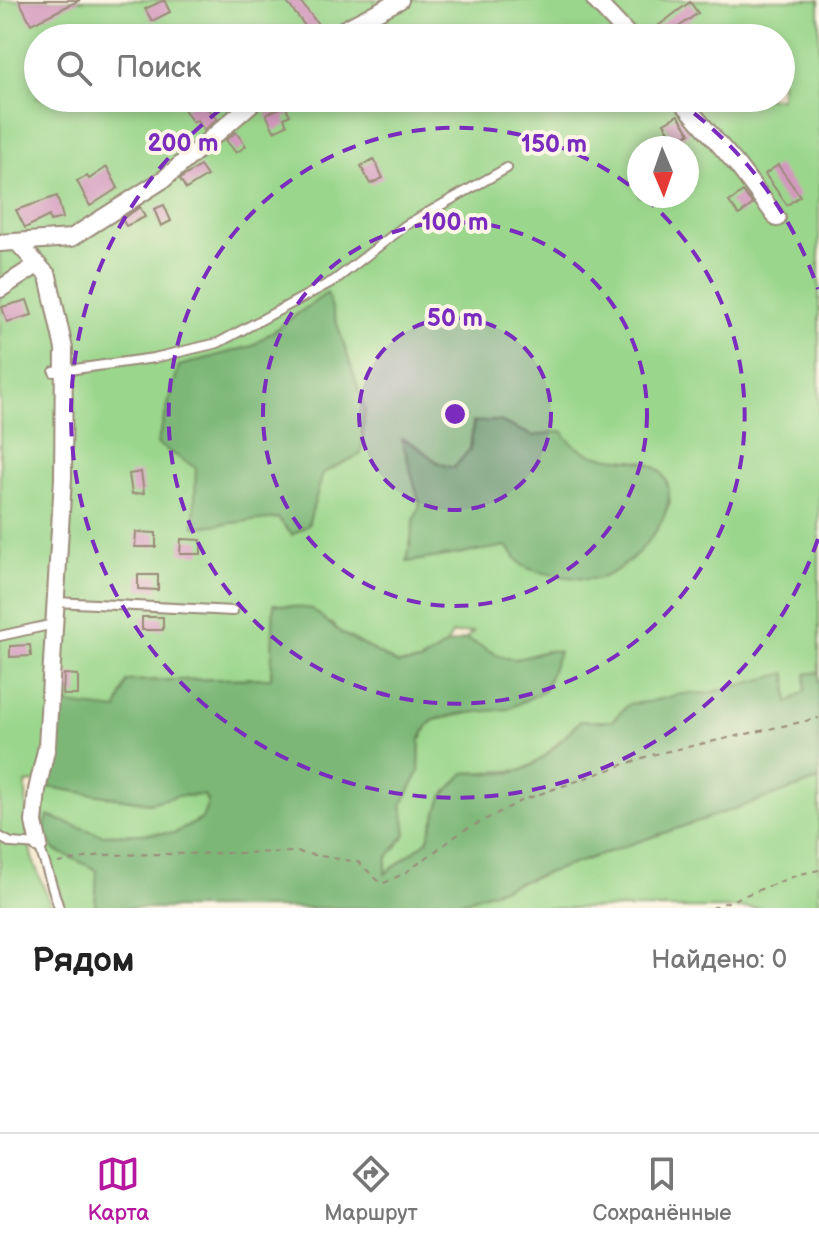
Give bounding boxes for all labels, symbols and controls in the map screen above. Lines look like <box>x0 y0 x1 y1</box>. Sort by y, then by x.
search box <box>24 24 795 112</box>
icon: search <box>52 46 96 90</box>
text: Поиск <box>116 50 202 86</box>
text: 200 m <box>148 129 218 158</box>
text: 150 m <box>521 130 587 159</box>
north arrow <box>627 136 699 208</box>
text: 100 m <box>422 208 488 237</box>
text: 50 m <box>427 304 483 333</box>
centre of rings <box>441 400 469 428</box>
text: Рядом <box>32 940 134 981</box>
text: Найдено: 0 <box>651 945 787 976</box>
tab: Карта <box>87 1152 149 1227</box>
tab: Маршрут <box>324 1152 418 1227</box>
tab: Сохранённые <box>593 1152 732 1227</box>

